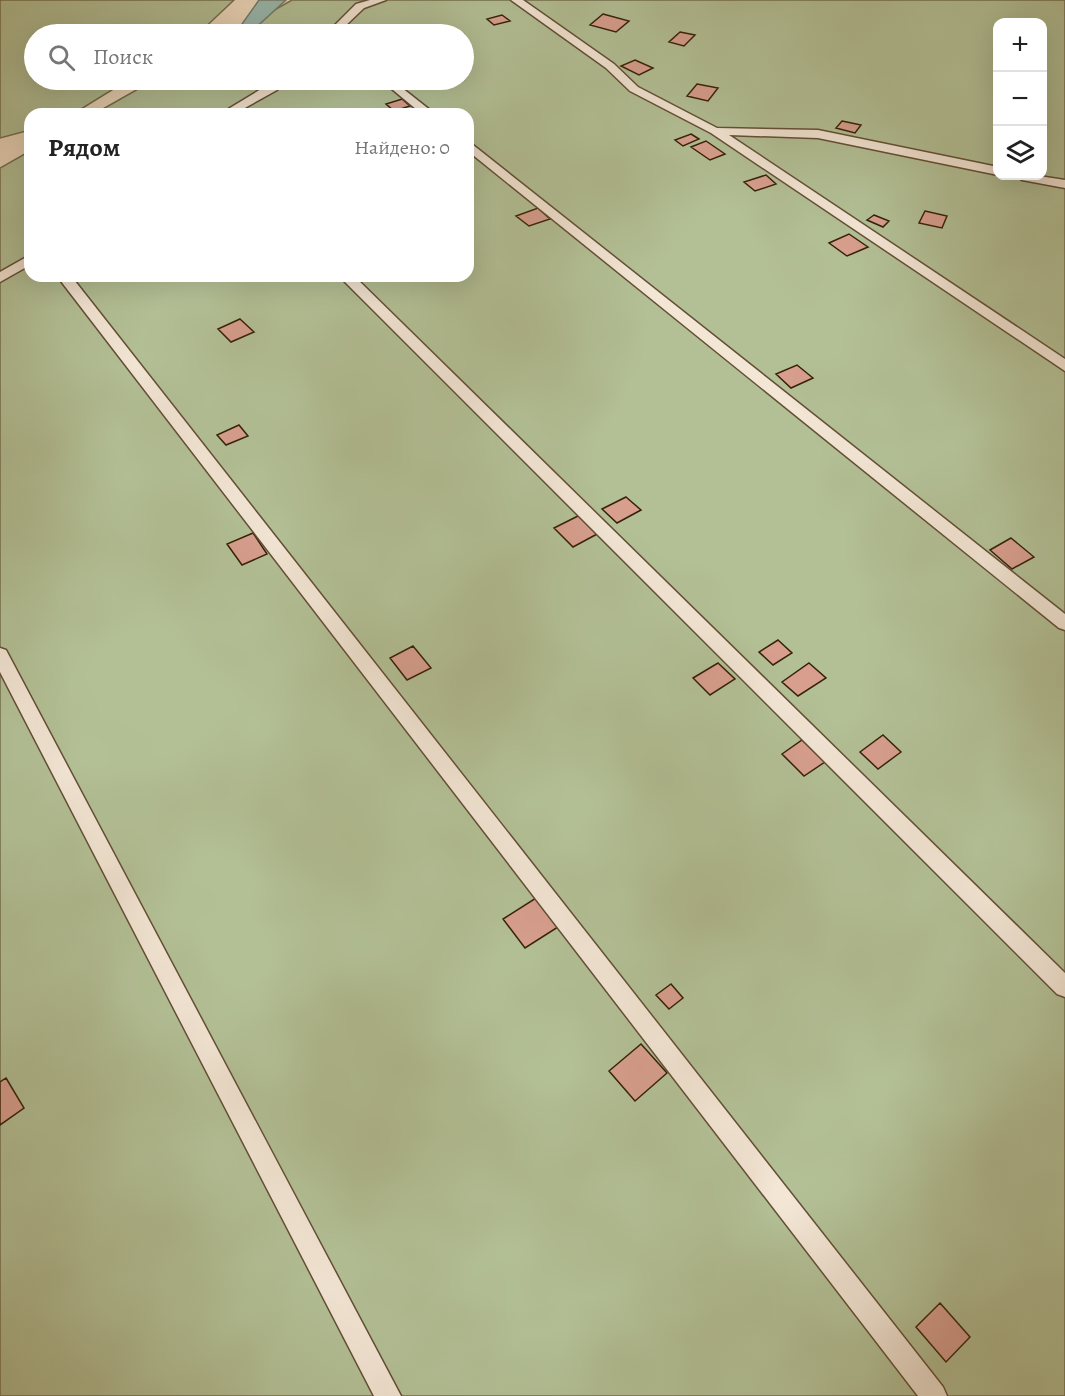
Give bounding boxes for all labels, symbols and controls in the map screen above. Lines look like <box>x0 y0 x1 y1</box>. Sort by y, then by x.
map controls <box>993 18 1047 180</box>
button: + <box>993 18 1047 72</box>
search box <box>24 24 474 90</box>
icon: search <box>45 41 78 74</box>
text: Поиск <box>93 42 153 72</box>
button: − <box>993 72 1047 126</box>
button: layers <box>993 126 1047 180</box>
text: Рядом <box>48 130 120 165</box>
text: Найдено: 0 <box>354 134 450 161</box>

